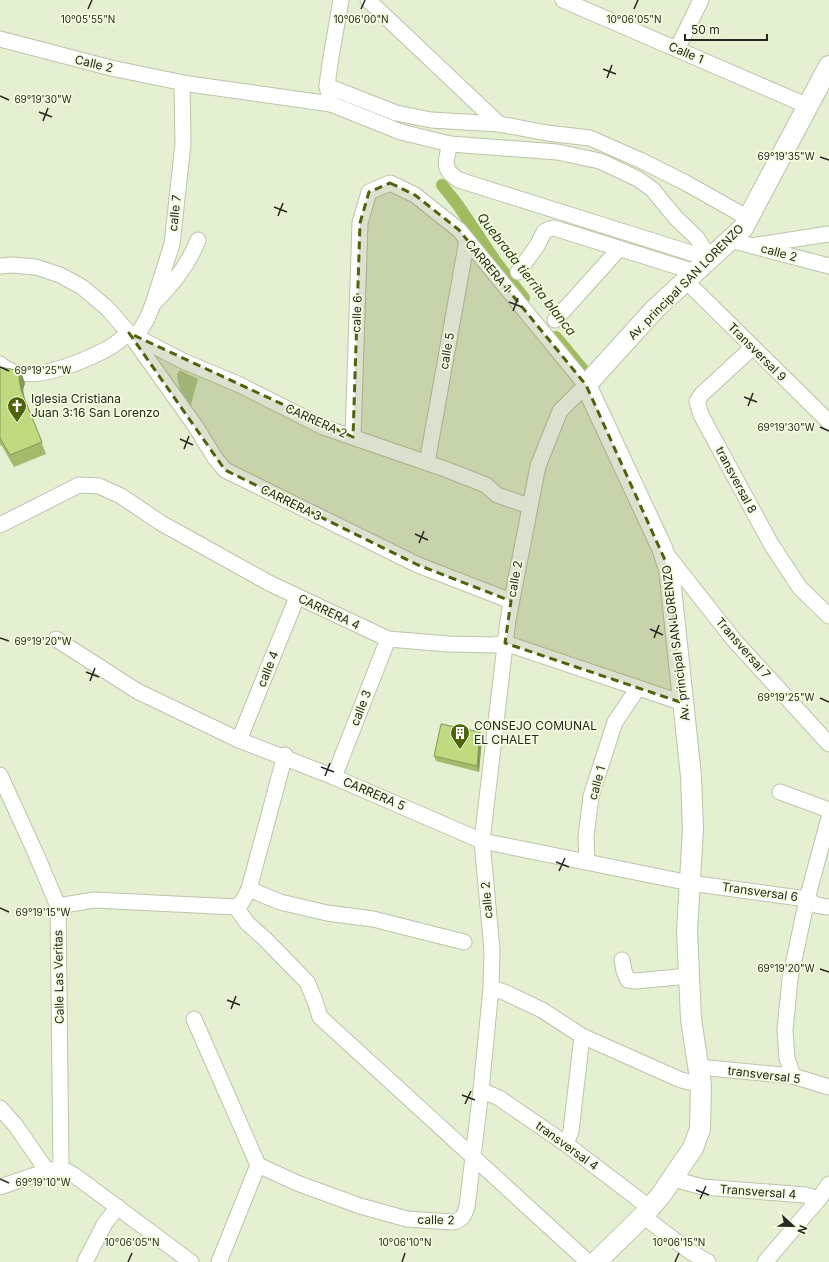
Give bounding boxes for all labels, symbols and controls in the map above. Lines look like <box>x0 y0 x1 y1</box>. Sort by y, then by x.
text: 10°05'55"N <box>61 13 115 25</box>
text: 10°06'00"N <box>333 13 389 25</box>
text: 10°06'05"N <box>606 13 662 25</box>
scale bar <box>685 16 767 42</box>
text: 50 m <box>691 22 720 37</box>
street label: Calle 1 <box>666 38 706 67</box>
street label: Calle 2 <box>73 52 115 76</box>
text: 69°19'30"W <box>14 93 72 105</box>
text: 69°19'35"W <box>758 150 815 162</box>
street label: calle 7 <box>165 194 184 232</box>
water label: Quebrada tierrita blanca <box>474 209 580 339</box>
street label: Av. principal SAN LORENZO <box>625 221 747 343</box>
street label: CARRERA 1 <box>462 236 515 295</box>
street label: calle 2 <box>759 240 799 265</box>
street label: calle 6 <box>348 295 365 333</box>
street label: Transversal 9 <box>725 319 790 384</box>
street label: calle 5 <box>436 331 457 371</box>
text: 69°19'25"W <box>15 364 72 376</box>
place label: Iglesia Cristiana Juan 3:16 San Lorenzo <box>31 391 160 420</box>
church icon: Iglesia Cristiana Juan 3:16 San Lorenzo <box>6 395 28 423</box>
street label: CARRERA 2 <box>283 400 349 441</box>
text: 69°19'30"W <box>757 421 815 433</box>
street label: transversal 8 <box>713 444 760 516</box>
street label: CARRERA 3 <box>258 481 324 524</box>
street label: calle 2 <box>504 559 525 599</box>
street label: Av. principal SAN LORENZO <box>658 564 693 722</box>
street label: CARRERA 4 <box>296 591 363 633</box>
street label: Transversal 7 <box>713 614 774 681</box>
text: 69°19'20"W <box>14 635 72 647</box>
street label: calle 4 <box>254 648 282 689</box>
street label: calle 3 <box>347 688 374 728</box>
text: 69°19'25"W <box>758 691 815 703</box>
place label: CONSEJO COMUNAL EL CHALET <box>474 718 597 747</box>
building icon: CONSEJO COMUNAL EL CHALET <box>449 722 471 750</box>
street label: calle 1 <box>585 764 608 802</box>
street label: CARRERA 5 <box>341 774 408 813</box>
street label: Transversal 6 <box>721 879 799 904</box>
street label: calle 2 <box>477 881 496 919</box>
text: 69°19'15"W <box>16 906 71 918</box>
street label: Calle Las Veritas <box>50 930 67 1024</box>
text: 69°19'20"W <box>757 962 815 974</box>
street label: transversal 5 <box>727 1063 801 1086</box>
street label: transversal 4 <box>533 1118 602 1173</box>
text: 69°19'10"W <box>15 1176 71 1188</box>
street label: Transversal 4 <box>719 1181 797 1202</box>
north arrow <box>773 1206 813 1246</box>
street label: calle 2 <box>417 1212 455 1227</box>
text: N <box>794 1223 810 1236</box>
text: 10°06'05"N <box>104 1236 160 1248</box>
text: 10°06'10"N <box>378 1236 432 1248</box>
text: 10°06'15"N <box>653 1236 705 1248</box>

